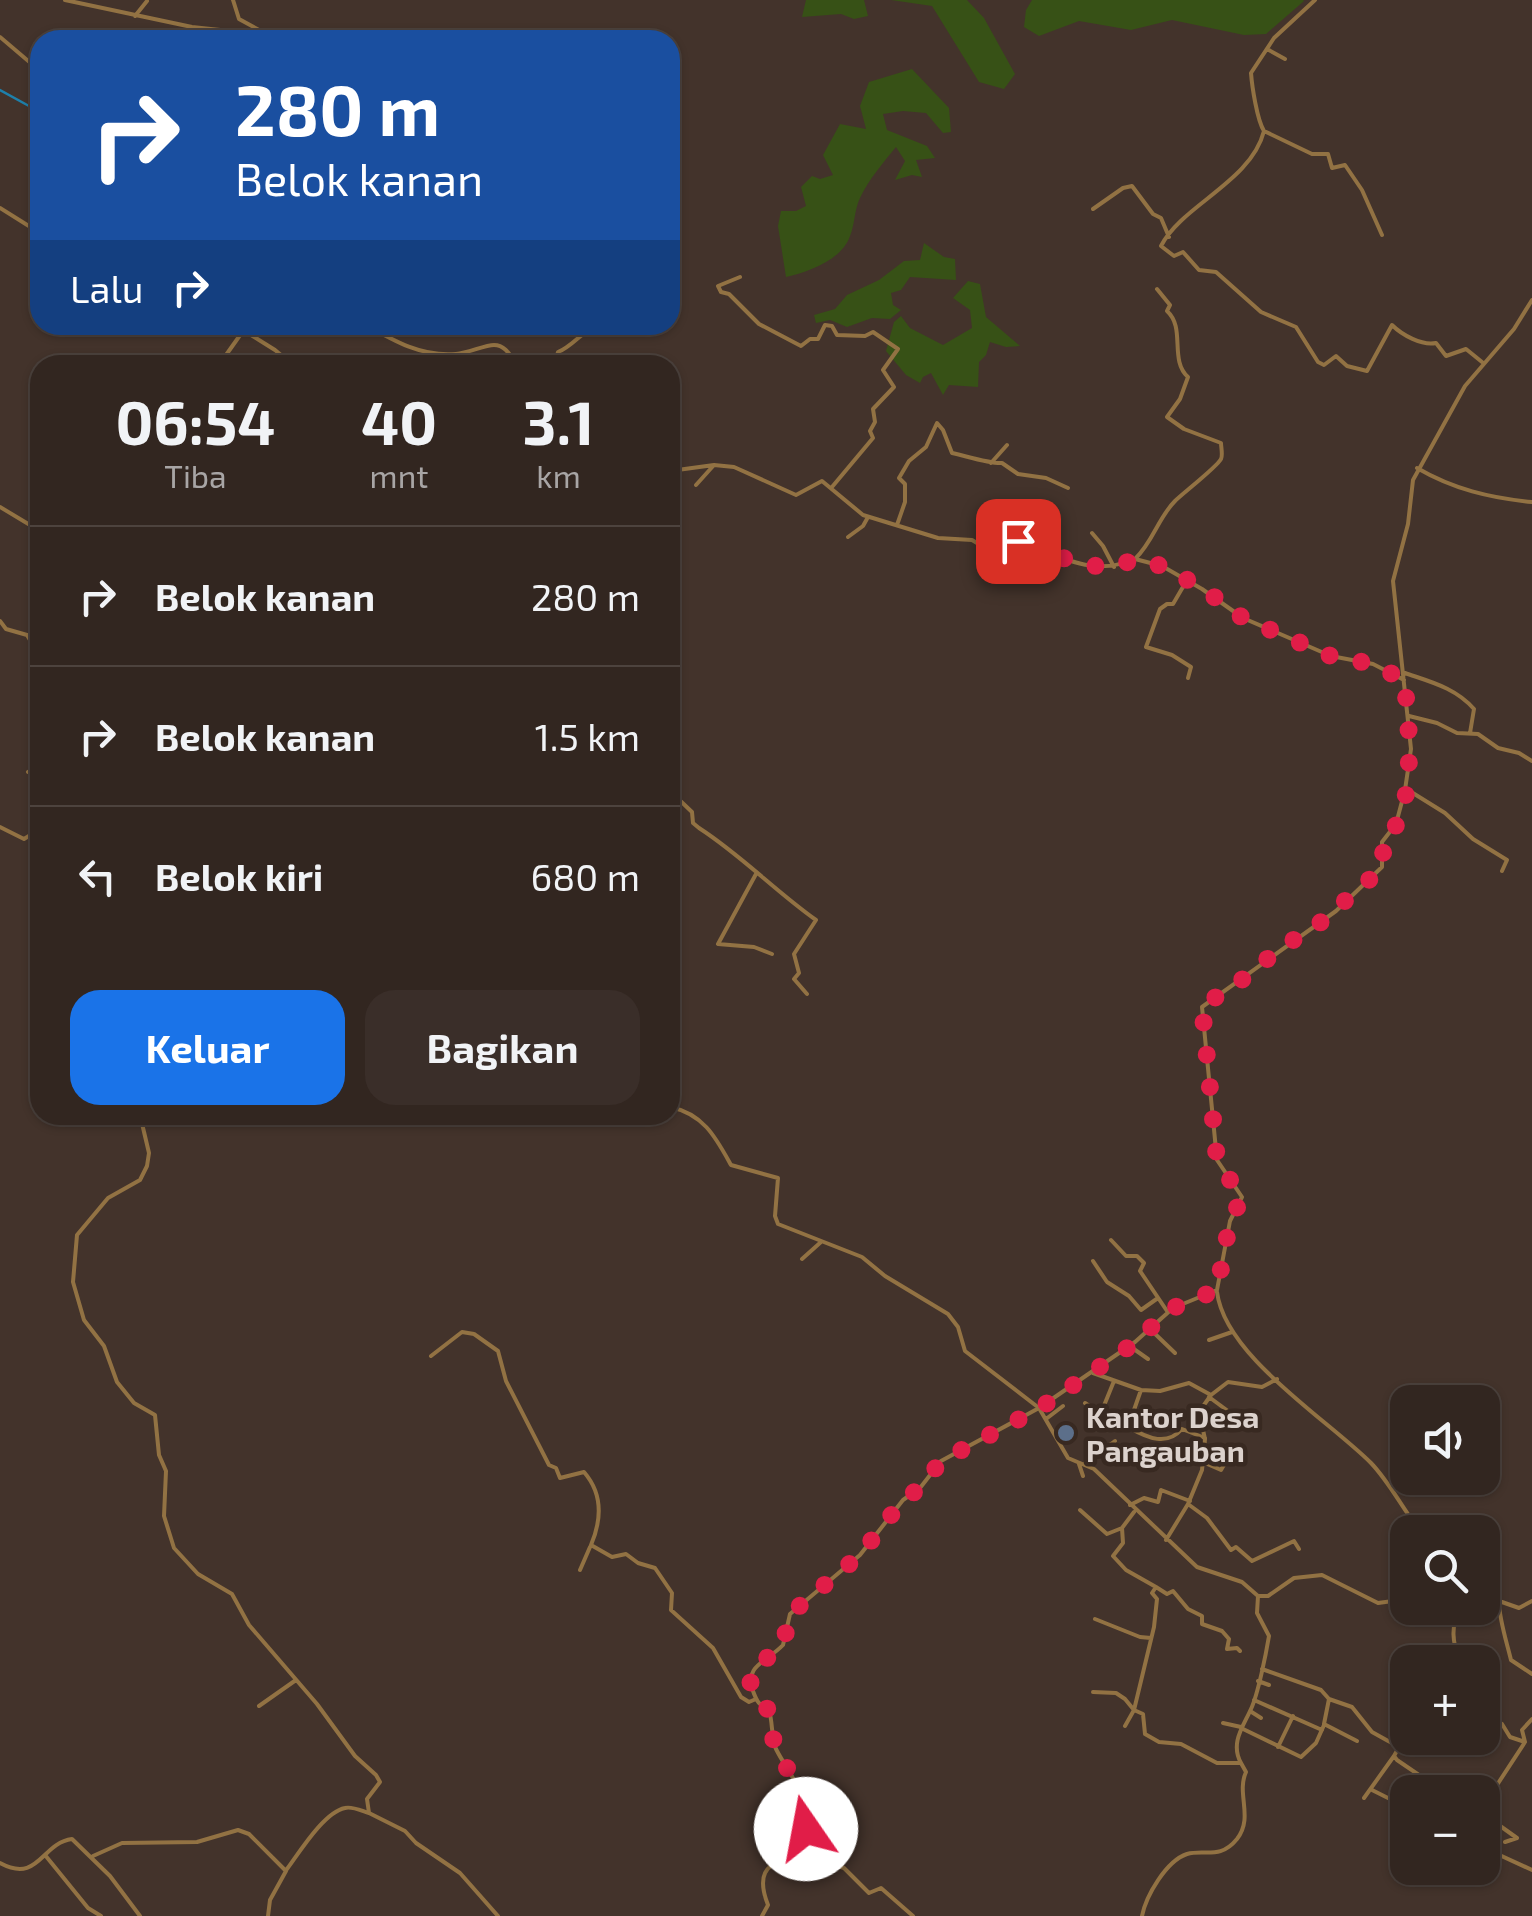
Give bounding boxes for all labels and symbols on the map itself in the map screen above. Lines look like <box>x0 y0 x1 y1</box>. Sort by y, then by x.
pin <box>976 499 1061 584</box>
place label: Kantor Desa Pangauban <box>1086 1398 1259 1468</box>
marker: Kantor Desa Pangauban <box>1055 1422 1077 1444</box>
position arrow <box>754 1777 858 1881</box>

